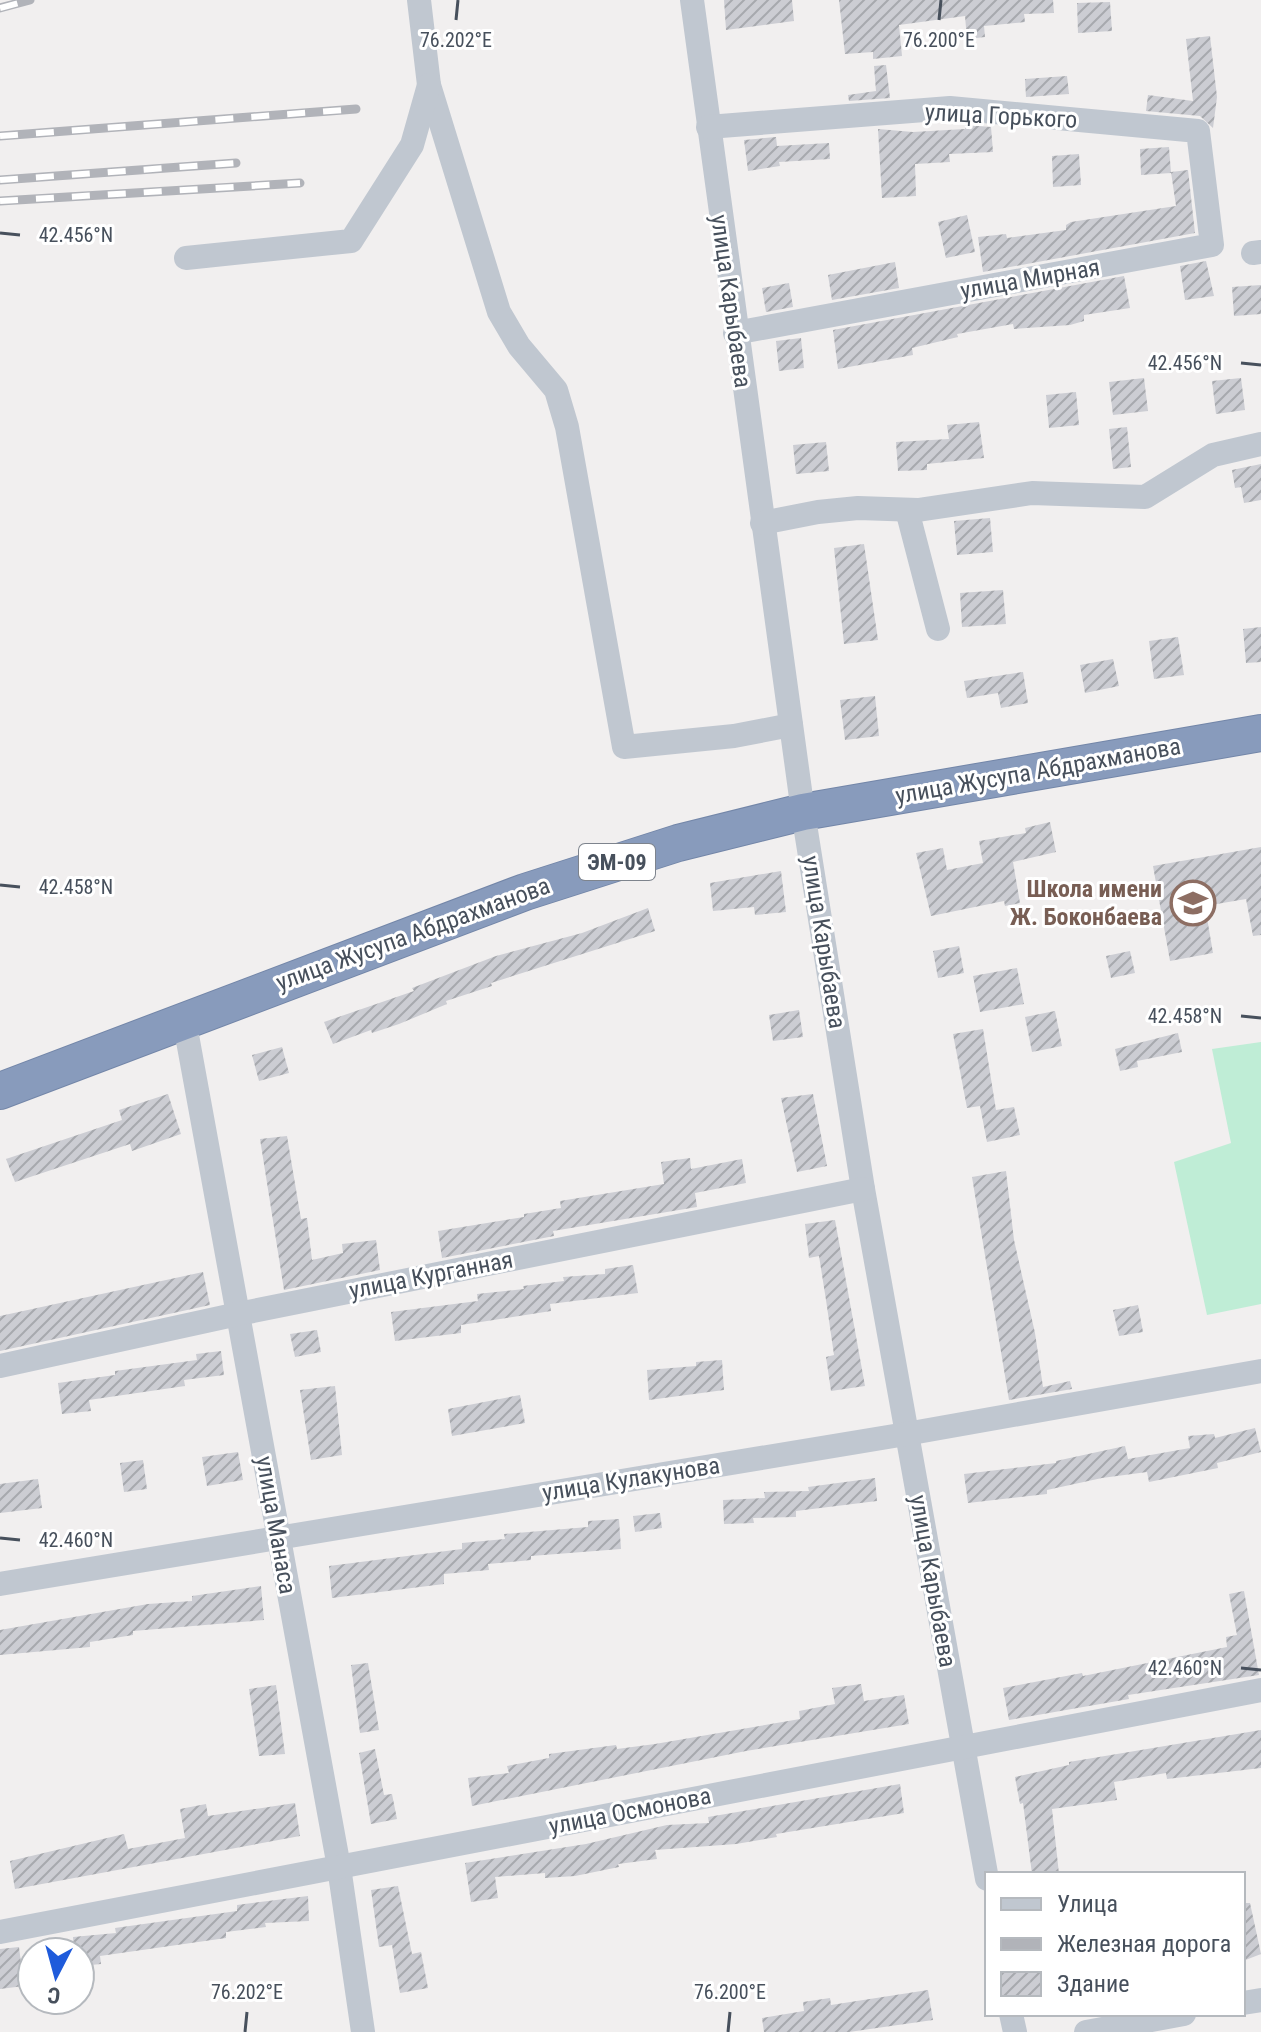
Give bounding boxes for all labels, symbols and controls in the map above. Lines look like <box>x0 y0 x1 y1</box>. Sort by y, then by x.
text: 76.202°E <box>420 28 492 52</box>
text: 76.200°E <box>903 28 975 52</box>
street label: улица Горького <box>924 98 1078 134</box>
street label: улица Карыбаева <box>705 213 757 389</box>
text: 42.456°N <box>39 223 113 247</box>
street label: улица Мирная <box>958 253 1102 305</box>
text: 42.456°N <box>1148 351 1222 375</box>
street label: улица Жусупа Абдрахманова <box>893 732 1183 810</box>
road number: ЭМ-09 <box>579 844 655 880</box>
street label: улица Карыбаева <box>797 854 851 1030</box>
street label: улица Жусупа Абдрахманова <box>272 871 554 997</box>
text: 42.458°N <box>39 875 113 899</box>
place label: Школа имени Ж. Боконбаева <box>1010 875 1162 931</box>
school or university icon: Школа имени Ж. Боконбаева <box>1169 879 1217 927</box>
text: 42.458°N <box>1148 1004 1222 1028</box>
street label: улица Курганная <box>347 1245 515 1305</box>
street label: улица Кулакунова <box>540 1451 722 1507</box>
street label: улица Манаса <box>250 1454 302 1596</box>
street label: улица Карыбаева <box>904 1493 962 1669</box>
text: 42.460°N <box>39 1528 113 1552</box>
text: 42.460°N <box>1148 1656 1222 1680</box>
street label: улица Осмонова <box>547 1782 713 1840</box>
legend <box>985 1872 1245 2016</box>
text: Улица <box>1057 1890 1118 1918</box>
text: Железная дорога <box>1057 1930 1231 1958</box>
north arrow <box>16 1936 96 2016</box>
text: Здание <box>1057 1970 1129 1998</box>
text: 76.202°E <box>211 1980 283 2004</box>
text: 76.200°E <box>694 1980 766 2004</box>
text: С <box>46 1982 62 2008</box>

